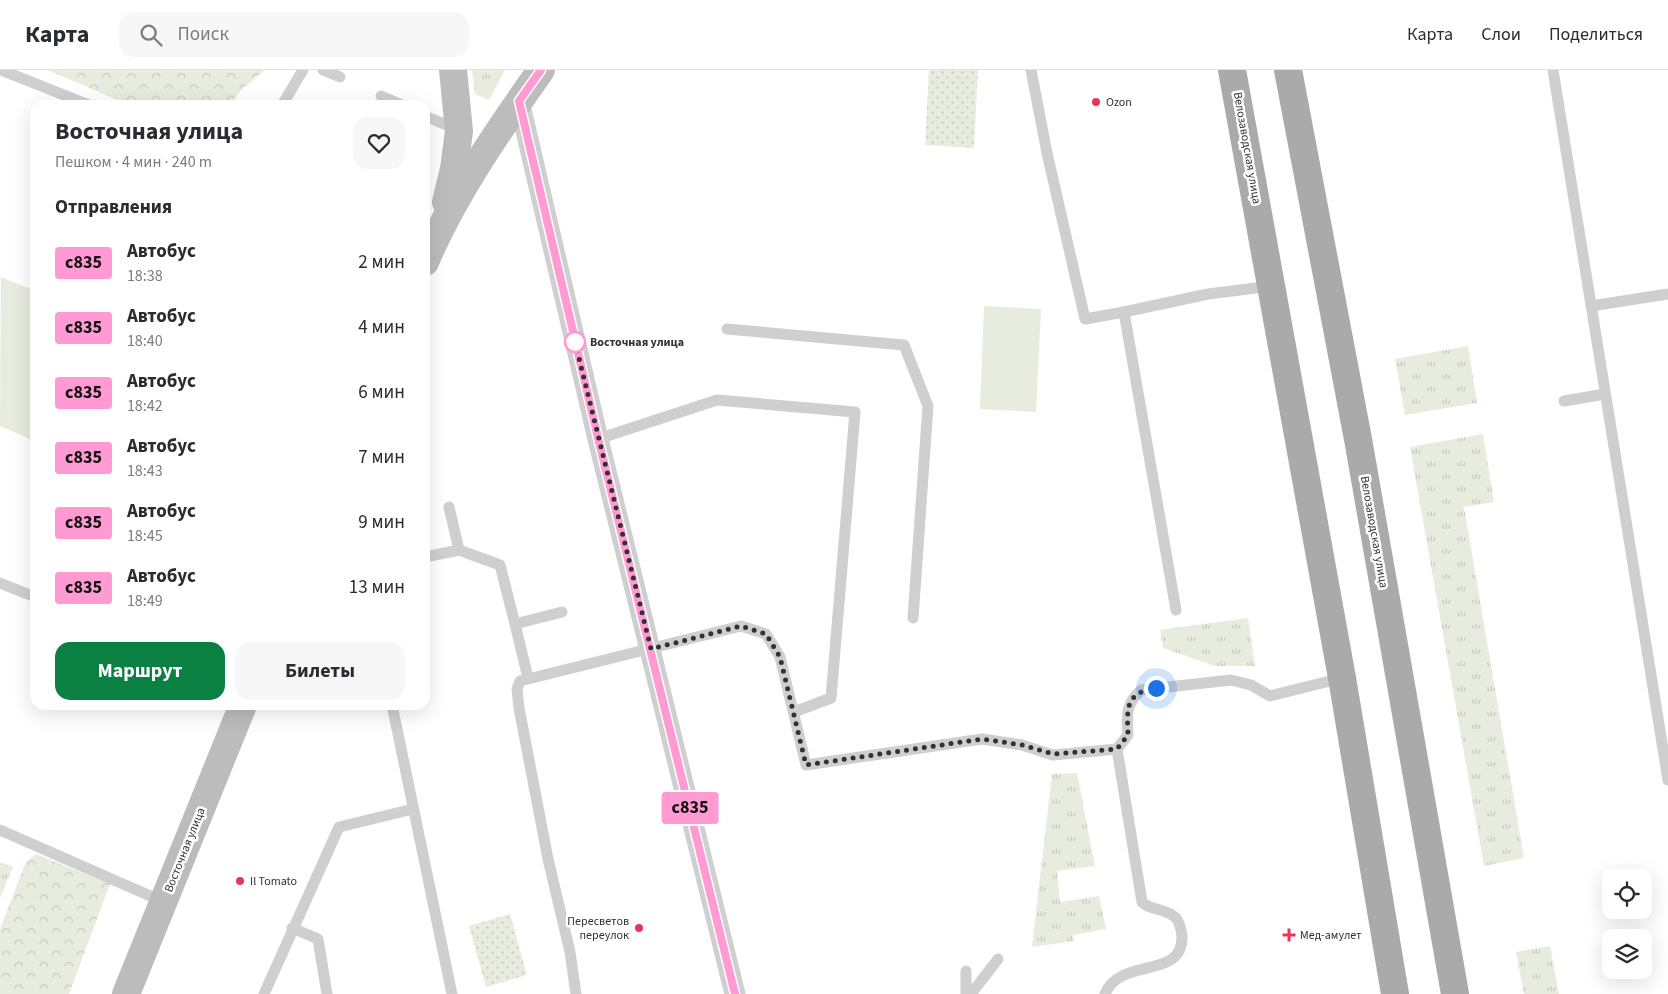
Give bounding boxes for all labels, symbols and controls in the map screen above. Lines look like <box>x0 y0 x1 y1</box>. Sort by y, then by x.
search box <box>119 12 469 57</box>
text: Карта <box>25 17 89 52</box>
icon: search <box>137 21 165 49</box>
text: Поиск <box>177 21 229 48</box>
text: Карта <box>1407 22 1453 47</box>
text: Слои <box>1481 22 1521 47</box>
text: Поделиться <box>1549 22 1643 47</box>
street label: Велозаводская улица <box>1229 91 1265 205</box>
place label: Ozon <box>1106 94 1132 111</box>
marker: Ozon <box>1090 96 1102 108</box>
text: Восточная улица <box>55 114 243 149</box>
button: heart <box>353 117 405 169</box>
text: Пешком · 4 мин · 240 m <box>55 151 212 173</box>
text: Отправления <box>55 194 172 221</box>
text: Автобус <box>127 238 196 265</box>
text: 2 мин <box>358 249 405 276</box>
text: с835 <box>65 250 102 275</box>
text: 18:38 <box>127 265 163 287</box>
text: Автобус <box>127 303 196 330</box>
text: 4 мин <box>358 314 405 341</box>
text: с835 <box>65 315 102 340</box>
text: 18:40 <box>127 330 163 352</box>
marker: Восточная улица <box>564 331 586 353</box>
place label: Восточная улица <box>590 334 684 351</box>
text: Автобус <box>127 368 196 395</box>
text: 6 мин <box>358 379 405 406</box>
text: с835 <box>65 380 102 405</box>
text: 18:42 <box>127 395 163 417</box>
text: Автобус <box>127 433 196 460</box>
text: 7 мин <box>358 444 405 471</box>
text: с835 <box>65 445 102 470</box>
text: 18:43 <box>127 460 163 482</box>
street label: Велозаводская улица <box>1356 475 1392 589</box>
text: Автобус <box>127 498 196 525</box>
text: 9 мин <box>358 509 405 536</box>
text: с835 <box>65 510 102 535</box>
text: 18:45 <box>127 525 163 547</box>
text: Автобус <box>127 563 196 590</box>
text: 13 мин <box>349 574 405 601</box>
text: с835 <box>65 575 102 600</box>
text: 18:49 <box>127 590 163 612</box>
button: Маршрут <box>55 642 225 700</box>
button: Билеты <box>235 642 405 700</box>
your location <box>1144 676 1169 701</box>
line badge: с835 <box>655 792 725 824</box>
text: с835 <box>672 795 708 820</box>
street label: Восточная улица <box>160 805 210 895</box>
map controls <box>1602 869 1652 979</box>
button: locate <box>1602 869 1652 919</box>
place label: Il Tomato <box>250 873 297 890</box>
marker: Il Tomato <box>234 875 246 887</box>
place label: Пересветов переулок <box>567 913 629 944</box>
marker: Пересветов переулок <box>633 922 645 934</box>
place label: Мед-амулет <box>1300 927 1362 944</box>
marker: Мед-амулет <box>1282 928 1296 942</box>
button: layers <box>1602 929 1652 979</box>

